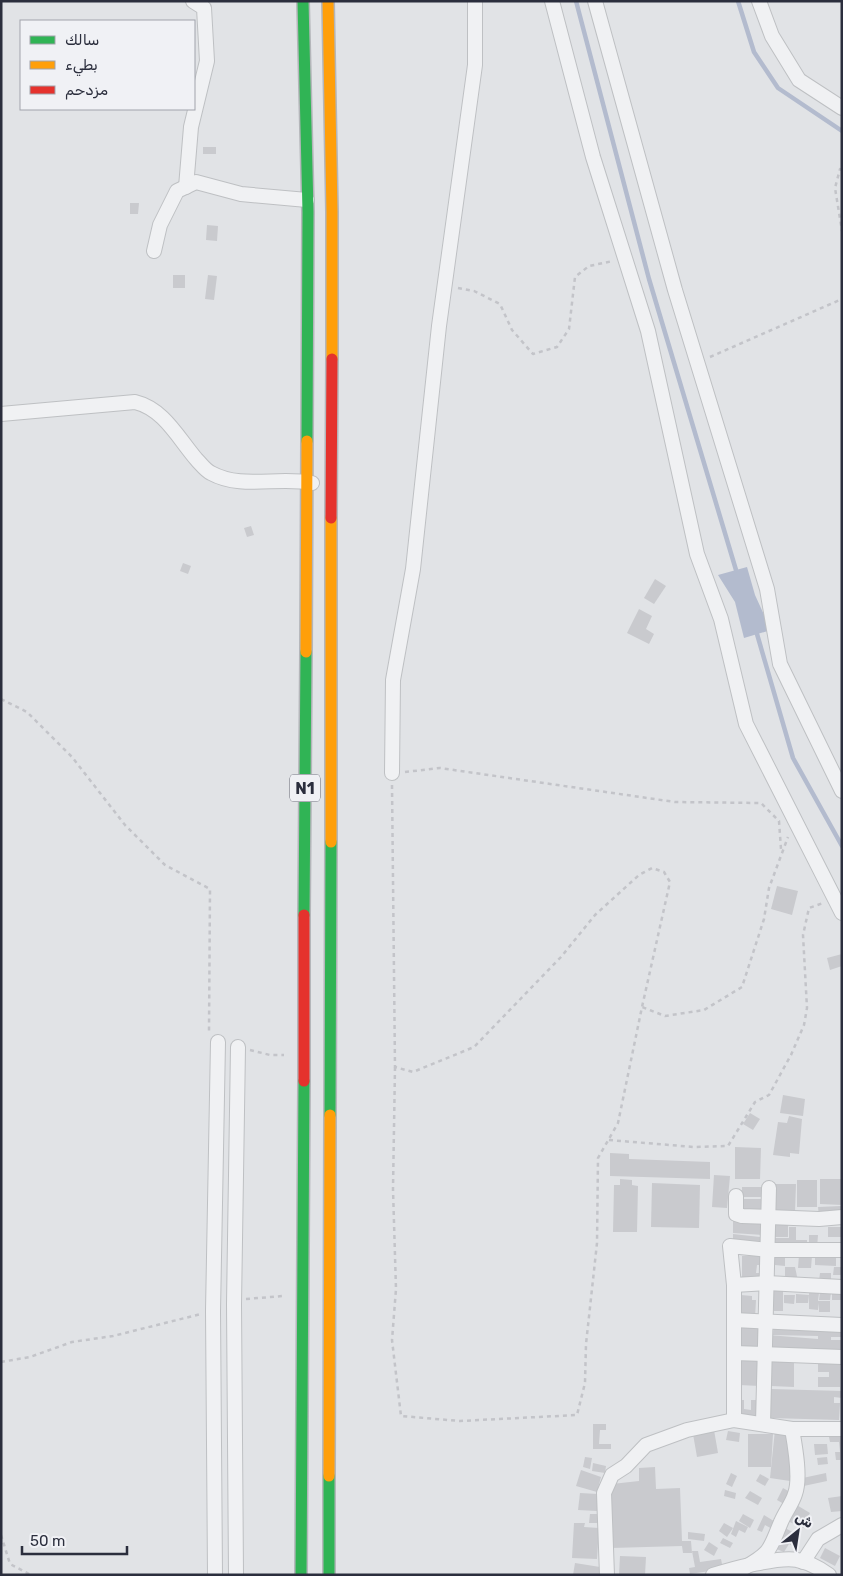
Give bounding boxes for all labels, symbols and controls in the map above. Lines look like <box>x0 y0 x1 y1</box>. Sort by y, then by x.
legend <box>20 20 195 110</box>
text: سالك <box>65 31 100 49</box>
text: بطيء <box>65 56 98 77</box>
text: مزدحم <box>65 81 108 100</box>
road number: N1 <box>290 774 320 801</box>
north arrow <box>773 1506 823 1556</box>
text: ش <box>792 1508 816 1532</box>
scale bar <box>22 1524 128 1556</box>
text: 50 m <box>30 1532 65 1550</box>

